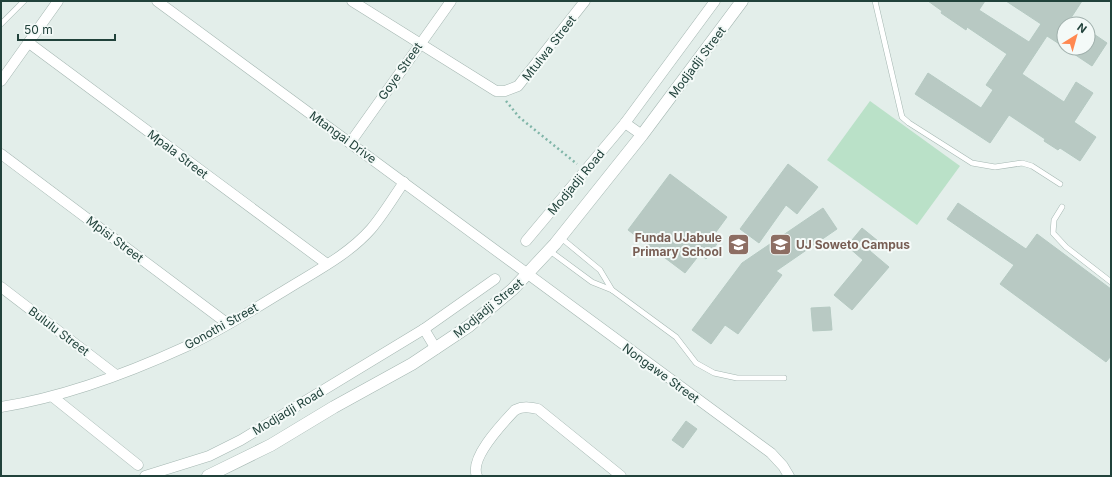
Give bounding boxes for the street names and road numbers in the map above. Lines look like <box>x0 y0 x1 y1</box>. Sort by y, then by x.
street label: Mtulwa Street <box>519 12 579 84</box>
street label: Modjadji Street <box>665 23 729 101</box>
street label: Goye Street <box>375 39 425 103</box>
street label: Mtangai Drive <box>307 108 379 166</box>
street label: Mpala Street <box>145 126 211 182</box>
street label: Modjadji Road <box>544 146 608 218</box>
street label: Mpisi Street <box>84 213 147 265</box>
street label: Modjadji Street <box>450 275 526 341</box>
street label: Gonothi Street <box>182 300 260 352</box>
street label: Bululu Street <box>26 303 92 359</box>
street label: Nongawe Street <box>620 340 702 406</box>
street label: Modjadji Road <box>250 384 326 438</box>

